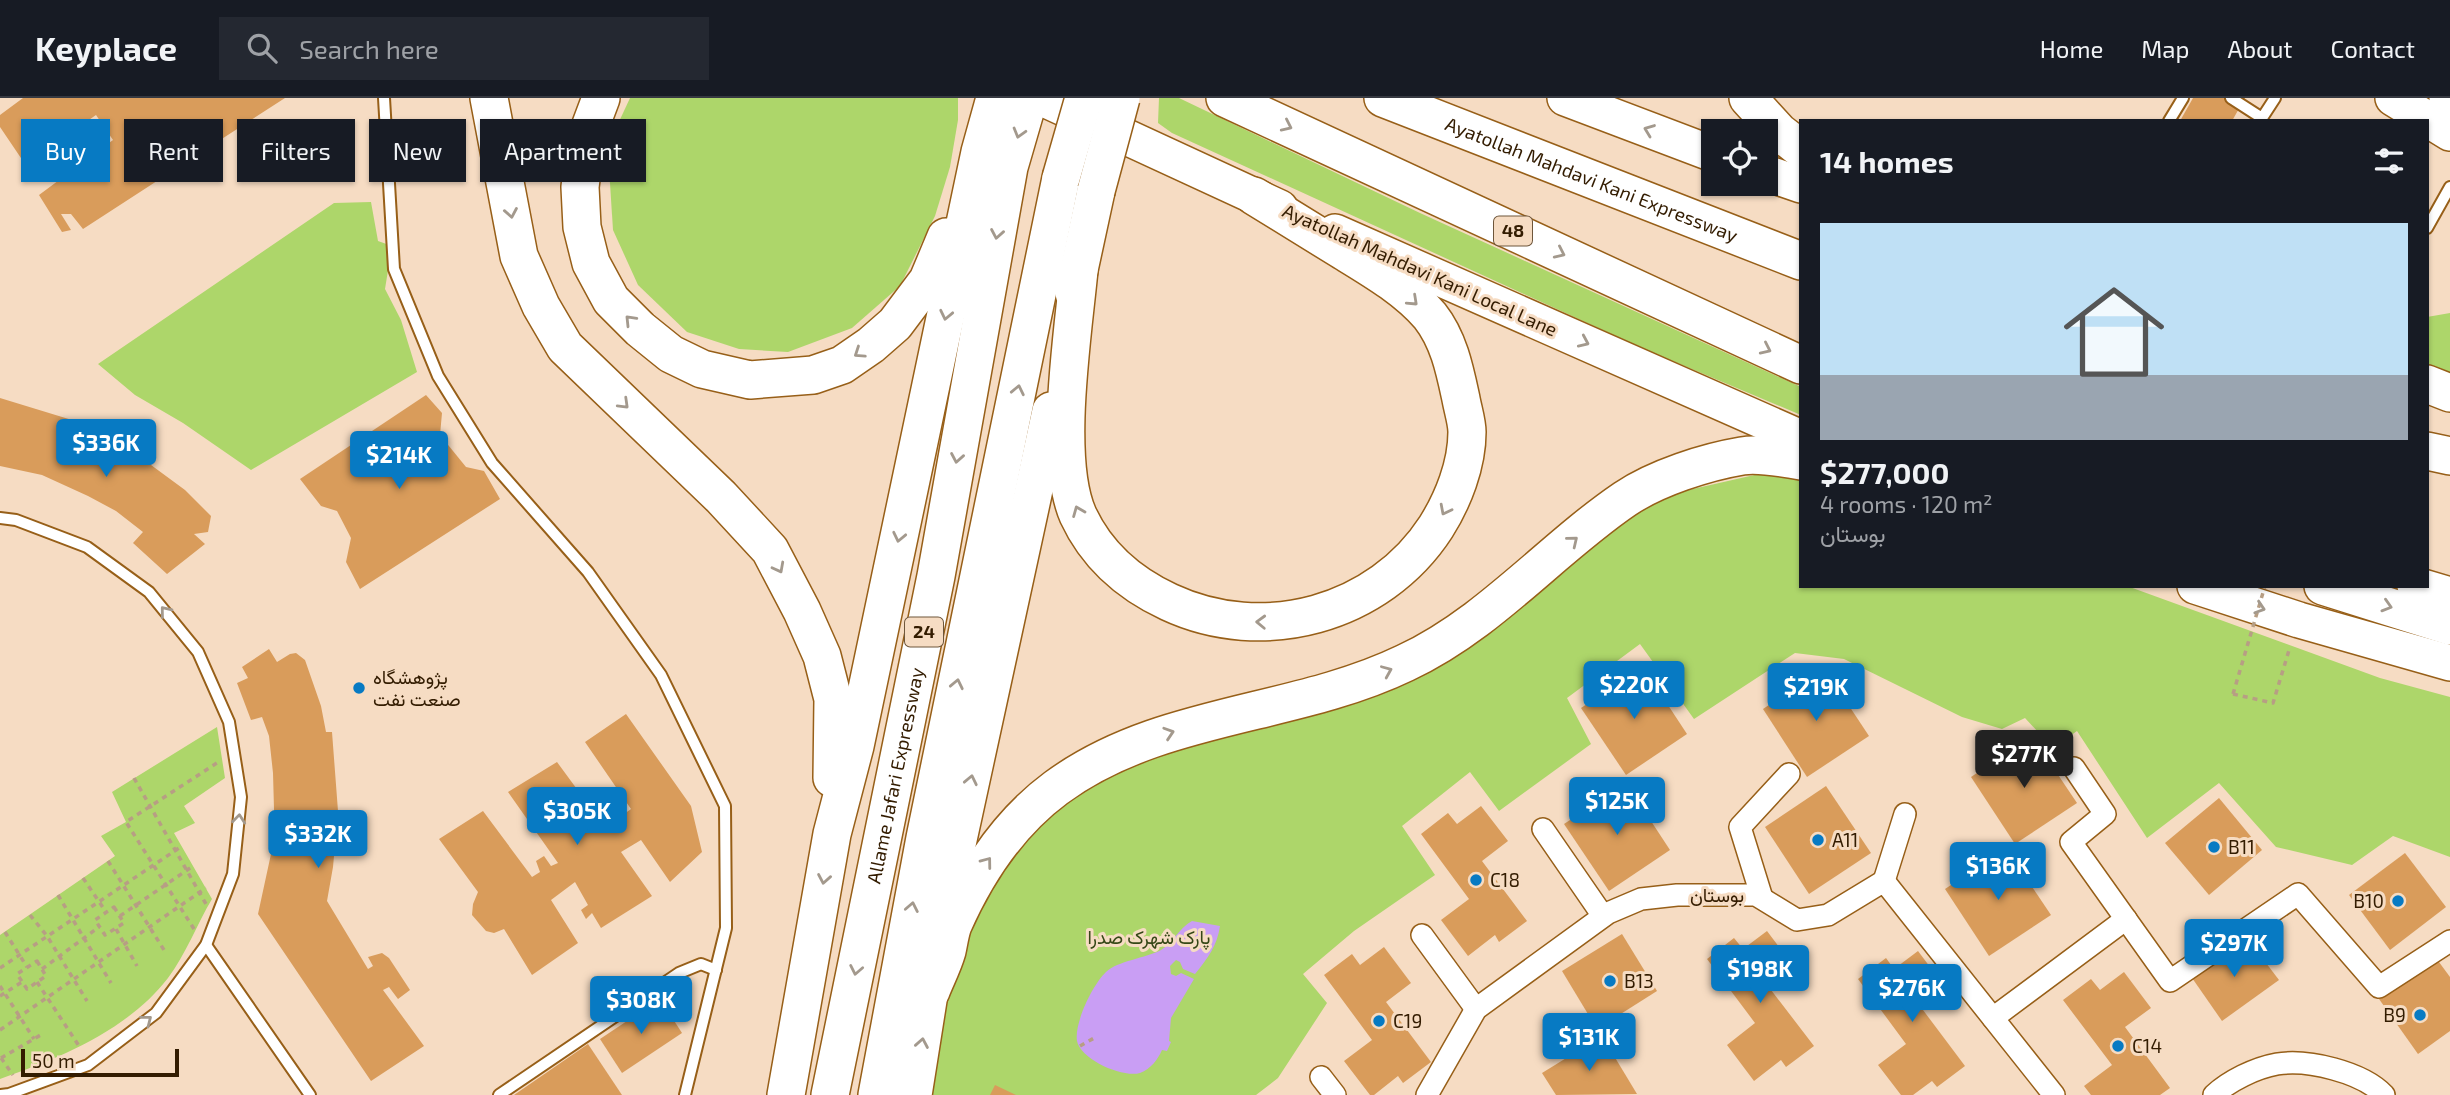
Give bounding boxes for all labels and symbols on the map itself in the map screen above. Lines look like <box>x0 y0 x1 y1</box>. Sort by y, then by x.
street label: Ayatollah Mahdavi Kani Expressway <box>1442 112 1741 246</box>
one-way arrow <box>1280 118 1292 132</box>
one-way arrow <box>1644 124 1656 138</box>
one-way arrow <box>1012 126 1027 138</box>
street label: Ayatollah Mahdavi Kani Local Lane <box>1279 198 1561 341</box>
one-way arrow <box>503 207 518 219</box>
road number: 48 <box>1494 216 1532 246</box>
one-way arrow <box>990 229 1005 240</box>
one-way arrow <box>1553 244 1565 258</box>
one-way arrow <box>1405 293 1418 305</box>
one-way arrow <box>940 308 954 320</box>
one-way arrow <box>626 315 639 328</box>
one-way arrow <box>1576 334 1589 348</box>
one-way arrow <box>1759 341 1771 355</box>
one-way arrow <box>854 345 867 357</box>
one-way arrow <box>1009 384 1024 396</box>
one-way arrow <box>615 395 628 408</box>
pin: $336K <box>57 420 155 479</box>
pin: $214K <box>350 432 448 491</box>
one-way arrow <box>950 452 965 464</box>
one-way arrow <box>1439 503 1453 516</box>
one-way arrow <box>1072 506 1086 518</box>
one-way arrow <box>893 531 907 543</box>
one-way arrow <box>1564 537 1577 549</box>
one-way arrow <box>771 561 785 574</box>
one-way arrow <box>2380 598 2392 612</box>
one-way arrow <box>2253 600 2266 614</box>
one-way arrow <box>160 606 173 618</box>
one-way arrow <box>1255 614 1265 630</box>
road number: 24 <box>905 618 943 646</box>
pin: $220K <box>1585 662 1683 721</box>
pin: $219K <box>1767 664 1865 723</box>
place label: پژوهشگاه صنعت نفت <box>373 665 461 710</box>
street label: Allame Jafari Expressway <box>861 665 928 886</box>
one-way arrow <box>1380 665 1393 679</box>
one-way arrow <box>949 678 964 690</box>
marker: پژوهشگاه صنعت نفت <box>351 680 367 696</box>
one-way arrow <box>1162 726 1174 741</box>
pin: $277K <box>1975 730 2073 790</box>
one-way arrow <box>963 774 978 786</box>
pin: $125K <box>1568 778 1666 837</box>
pin: $305K <box>528 788 626 847</box>
pin: $332K <box>269 810 367 870</box>
one-way arrow <box>231 813 246 824</box>
place label: A11 <box>1832 828 1858 851</box>
marker: A11 <box>1810 832 1826 848</box>
place label: B11 <box>2228 835 2255 858</box>
marker: B11 <box>2206 839 2222 855</box>
pin: $136K <box>1949 842 2047 902</box>
one-way arrow <box>979 857 992 870</box>
place label: C18 <box>1490 868 1520 891</box>
marker: C18 <box>1468 872 1484 888</box>
one-way arrow <box>817 873 832 885</box>
street label: بوستان <box>1690 883 1744 907</box>
place label: B10 <box>2353 889 2384 912</box>
marker: B10 <box>2390 893 2406 909</box>
one-way arrow <box>904 902 919 914</box>
pin: $297K <box>2185 920 2283 979</box>
park label: پارک شهرک صدرا <box>1087 925 1211 951</box>
pin: $198K <box>1711 946 1809 1005</box>
one-way arrow <box>849 964 864 976</box>
pin: $276K <box>1863 964 1961 1024</box>
place label: B13 <box>1624 969 1654 992</box>
marker: B13 <box>1602 973 1618 989</box>
pin: $308K <box>592 976 690 1036</box>
place label: B9 <box>2383 1003 2406 1026</box>
marker: B9 <box>2412 1007 2428 1023</box>
place label: C19 <box>1393 1009 1422 1032</box>
marker: C19 <box>1371 1013 1387 1029</box>
pin: $131K <box>1540 1014 1638 1073</box>
one-way arrow <box>139 1016 152 1029</box>
place label: C14 <box>2132 1034 2162 1057</box>
one-way arrow <box>914 1037 929 1049</box>
marker: C14 <box>2110 1038 2126 1054</box>
scale bar <box>21 1046 178 1078</box>

